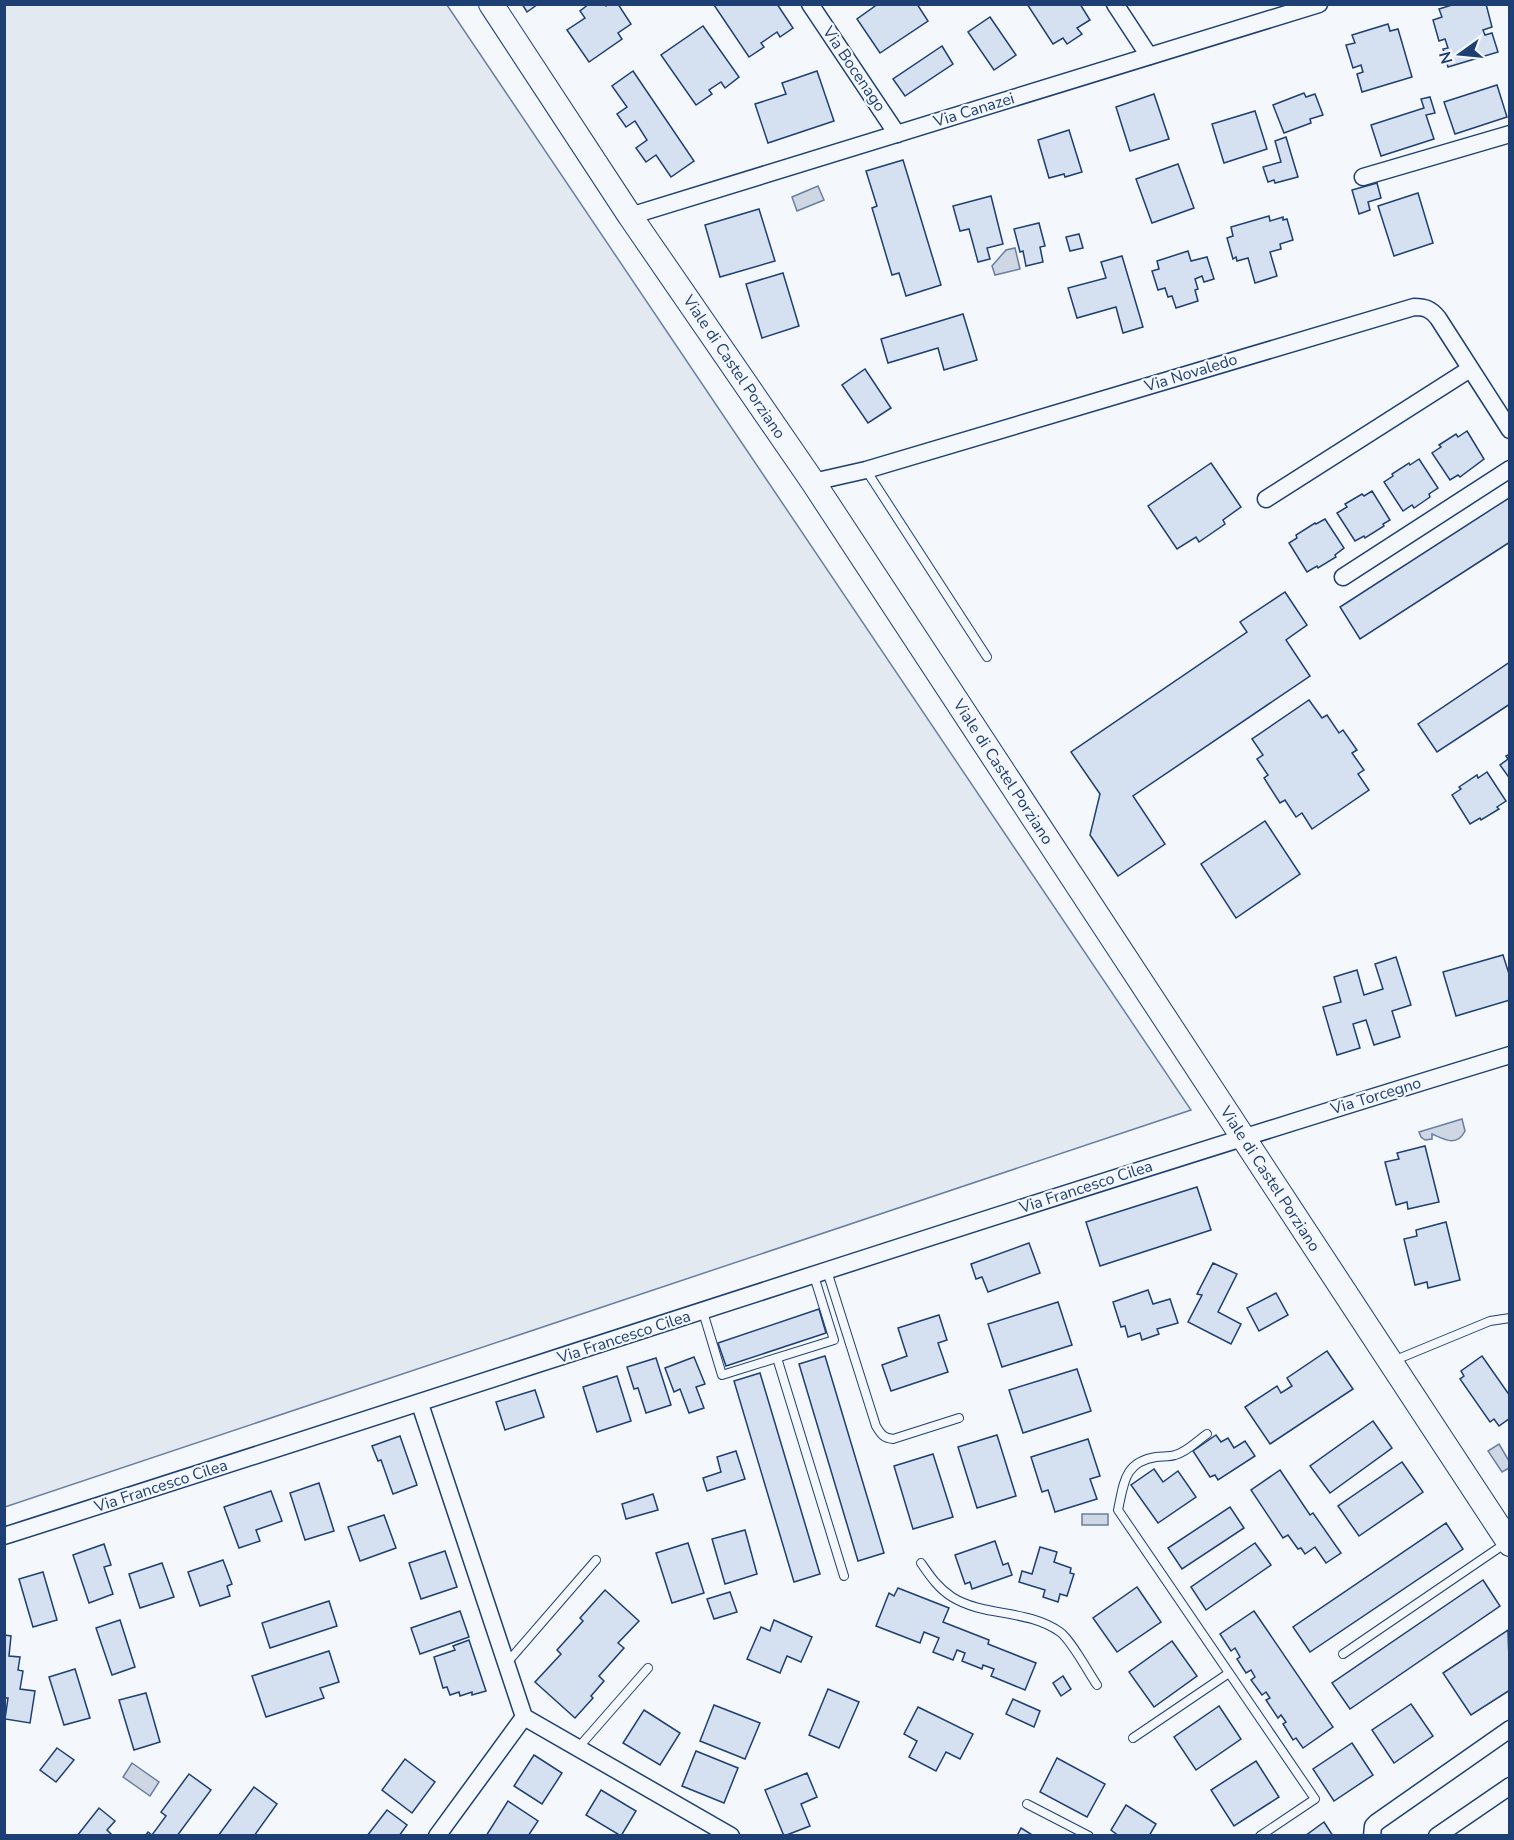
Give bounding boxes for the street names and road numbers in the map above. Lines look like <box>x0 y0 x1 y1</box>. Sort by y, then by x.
street label: Via Bocenago <box>817 21 891 116</box>
street label: Via Canazei <box>930 87 1017 133</box>
street label: Viale di Castel Porziano <box>677 290 790 443</box>
street label: Via Novaledo <box>1141 348 1240 398</box>
street label: Viale di Castel Porziano <box>947 694 1058 849</box>
street label: Via Torcegno <box>1327 1072 1424 1120</box>
street label: Viale di Castel Porziano <box>1214 1101 1325 1256</box>
street label: Via Francesco Cilea <box>1016 1155 1155 1219</box>
street label: Via Francesco Cilea <box>554 1305 693 1369</box>
street label: Via Francesco Cilea <box>91 1454 230 1518</box>

